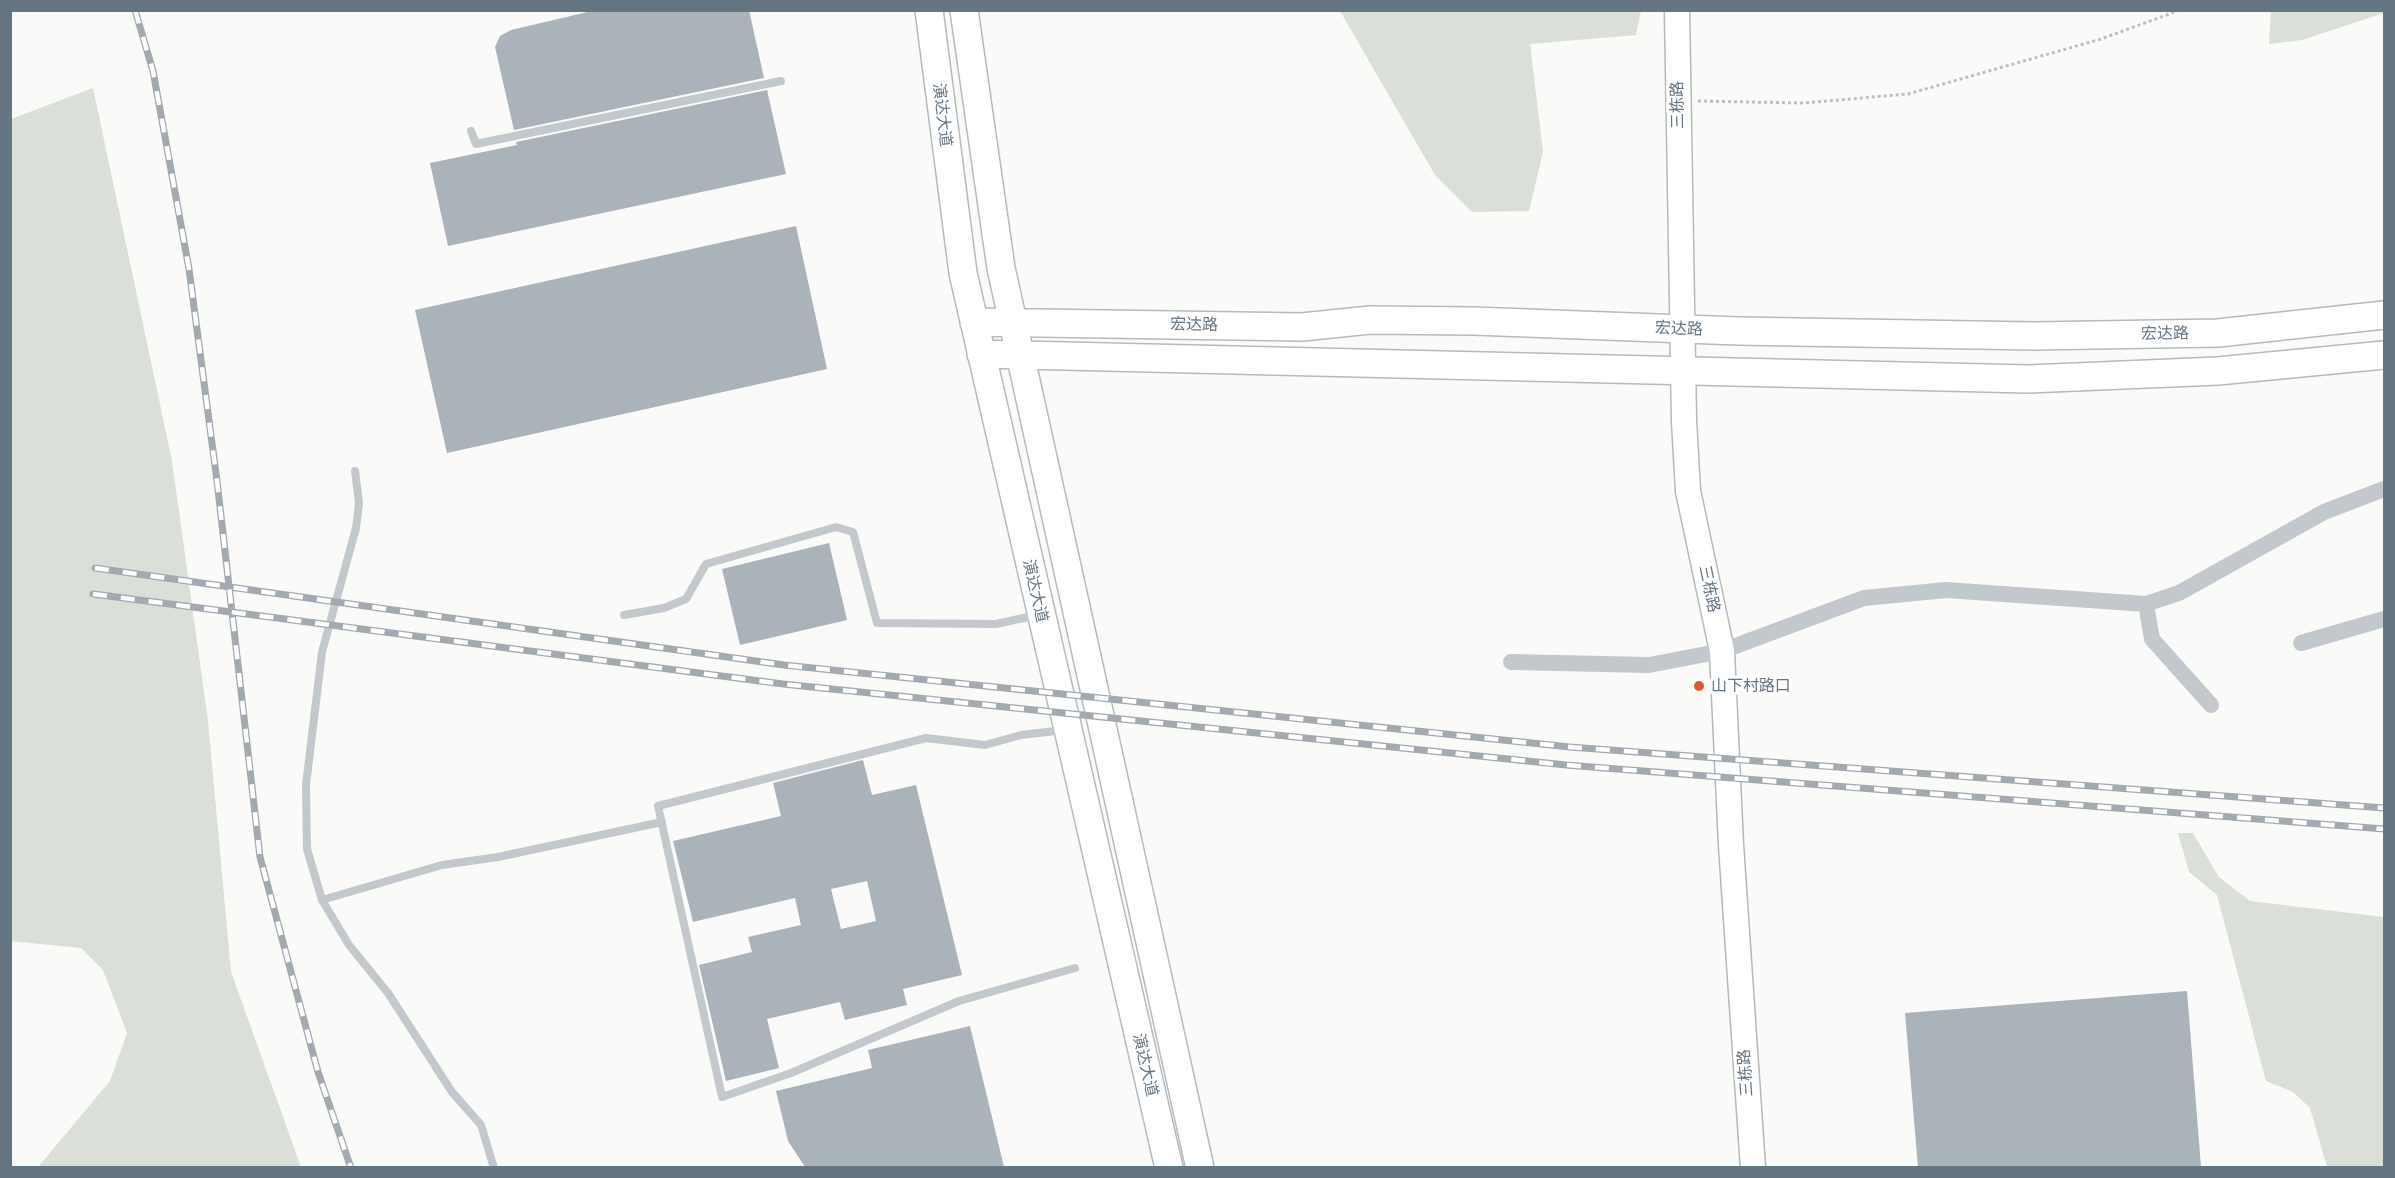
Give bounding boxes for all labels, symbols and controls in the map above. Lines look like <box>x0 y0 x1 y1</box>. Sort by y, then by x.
street label: 三栋路 <box>1668 81 1688 129</box>
street label: 演达大道 <box>929 82 955 148</box>
street label: 宏达路 <box>1170 315 1218 335</box>
street label: 宏达路 <box>1655 319 1703 339</box>
street label: 宏达路 <box>2141 324 2189 344</box>
street label: 演达大道 <box>1018 558 1052 624</box>
street label: 三栋路 <box>1695 564 1723 614</box>
place label: 山下村路口 <box>1711 676 1791 696</box>
marker: 山下村路口 <box>1692 679 1706 693</box>
street label: 演达大道 <box>1128 1032 1162 1098</box>
street label: 三栋路 <box>1735 1048 1757 1098</box>

